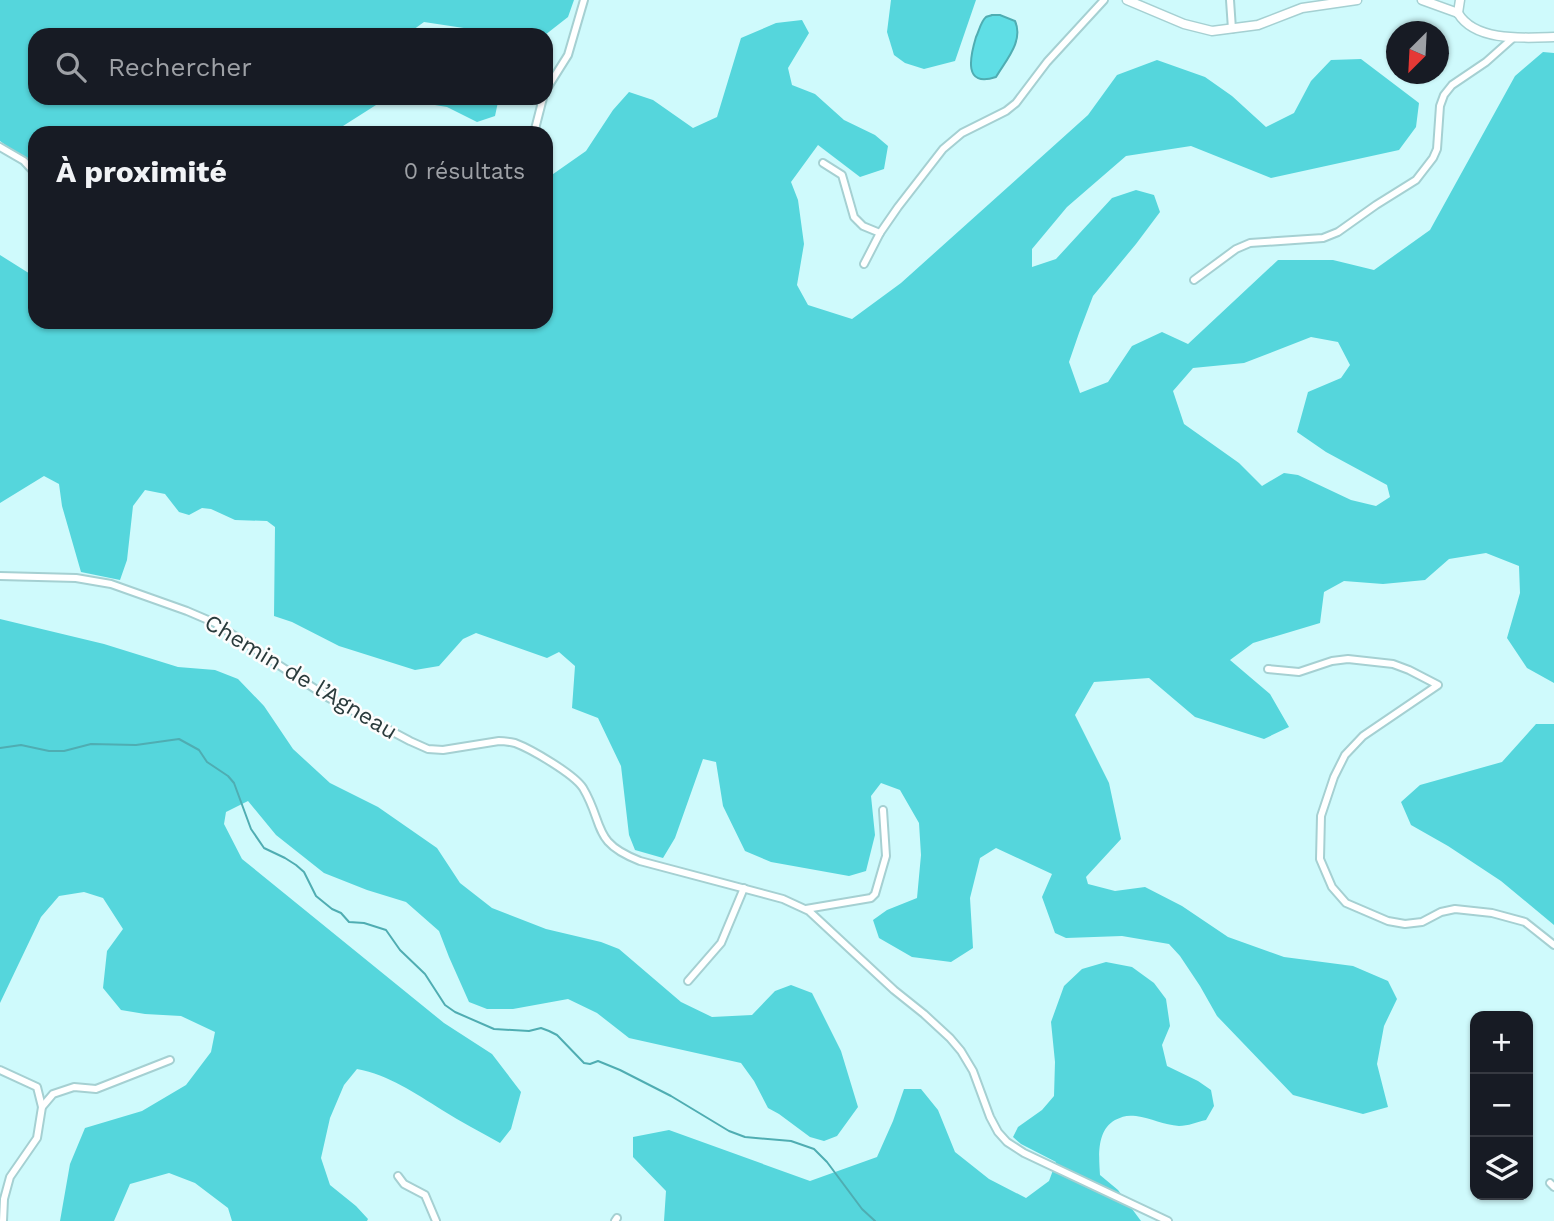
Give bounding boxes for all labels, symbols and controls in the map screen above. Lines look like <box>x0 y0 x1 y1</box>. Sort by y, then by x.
north arrow <box>1386 21 1449 84</box>
search box <box>28 28 553 105</box>
icon: search <box>52 48 90 86</box>
text: Rechercher <box>108 52 252 82</box>
text: À proximité <box>56 154 227 189</box>
text: 0 résultats <box>404 158 525 185</box>
street label: Chemin de l’Agneau <box>200 609 402 745</box>
map controls <box>1470 1011 1533 1200</box>
button: + <box>1470 1011 1533 1074</box>
button: − <box>1470 1074 1533 1137</box>
button: layers <box>1470 1137 1533 1200</box>

